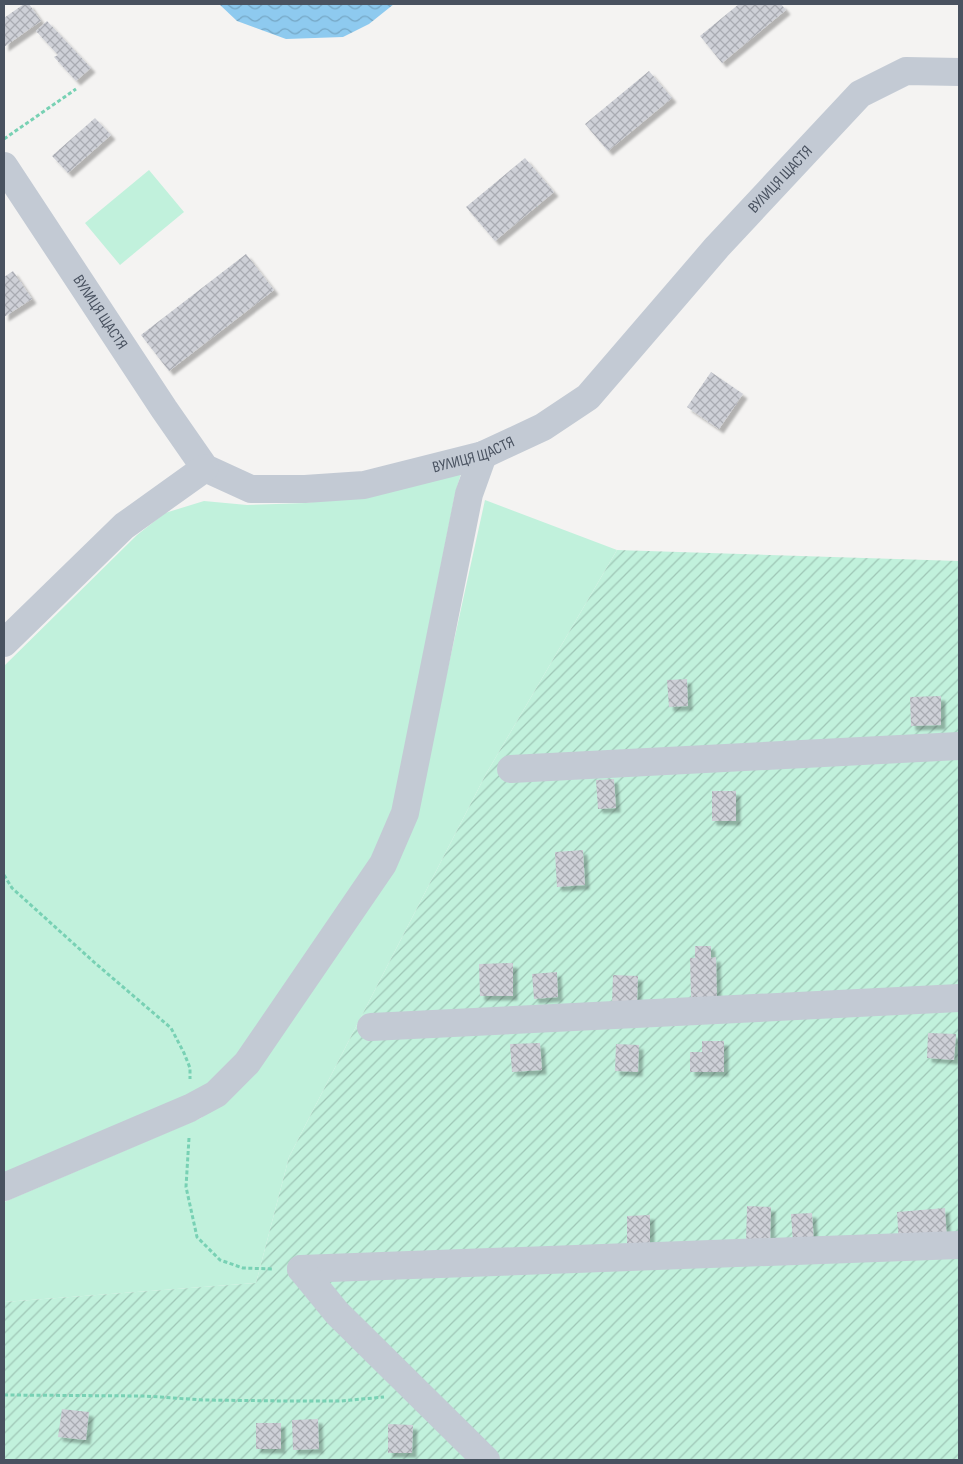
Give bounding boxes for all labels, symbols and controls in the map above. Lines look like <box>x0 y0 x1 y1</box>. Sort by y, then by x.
street label: ВУЛИЦЯ ЩАСТЯ <box>744 142 816 217</box>
street label: ВУЛИЦЯ ЩАСТЯ <box>69 271 132 353</box>
street label: ВУЛИЦЯ ЩАСТЯ <box>430 432 517 477</box>

